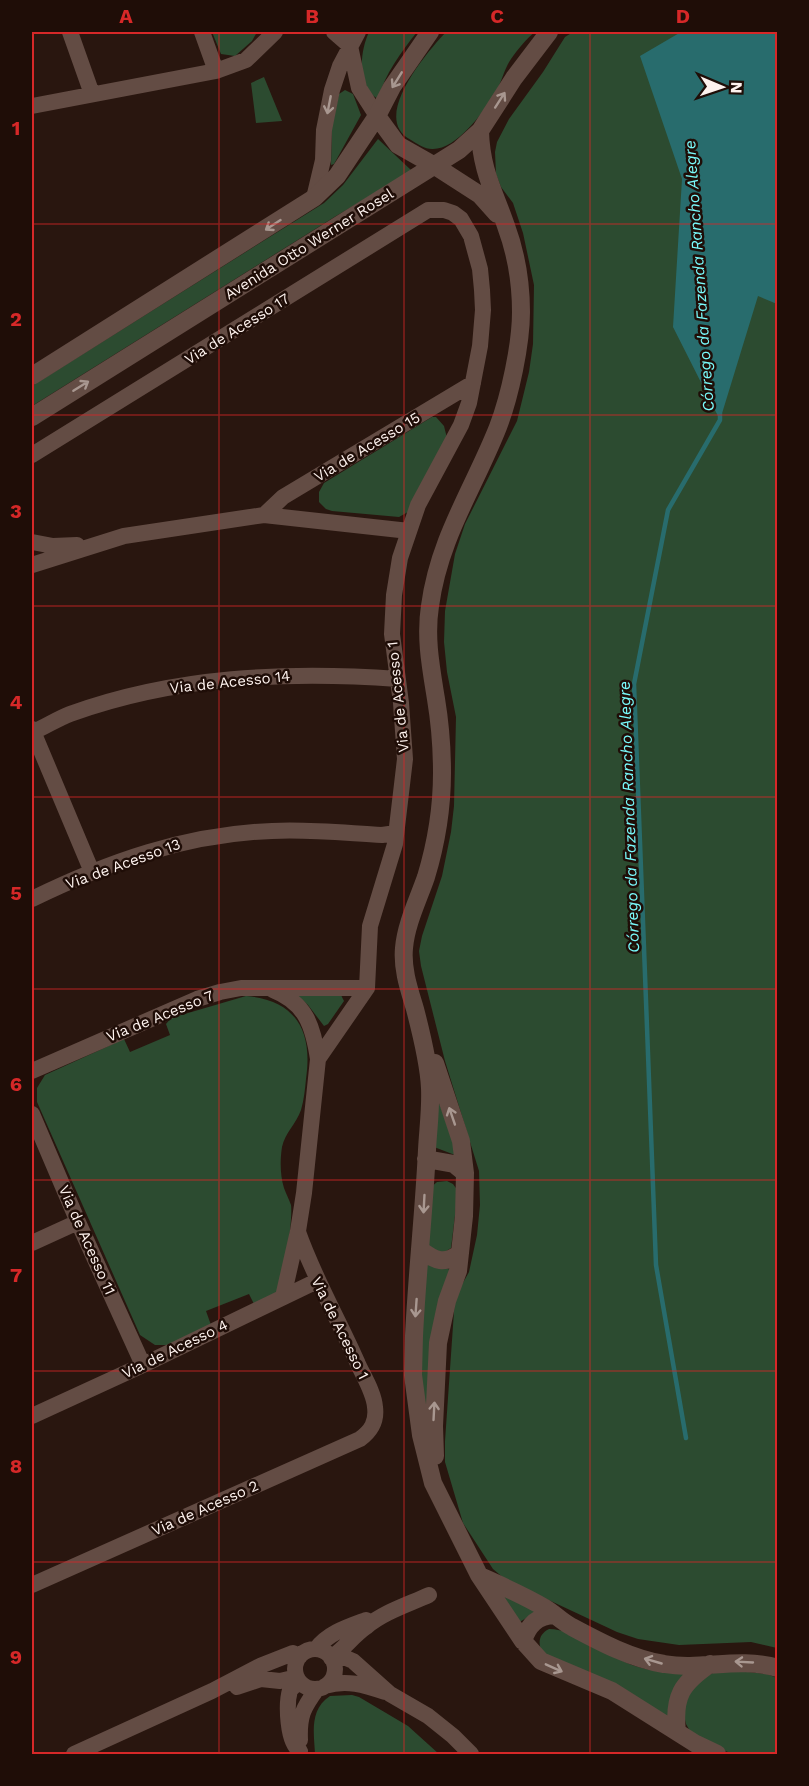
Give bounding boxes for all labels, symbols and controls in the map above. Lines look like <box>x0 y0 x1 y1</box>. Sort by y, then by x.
text: A <box>119 4 133 28</box>
text: B <box>305 4 319 28</box>
text: C <box>490 4 504 28</box>
text: D <box>676 4 690 28</box>
north arrow <box>692 57 752 117</box>
one-way arrow <box>390 71 403 88</box>
text: N <box>727 81 746 94</box>
one-way arrow <box>493 92 506 109</box>
one-way arrow <box>323 95 334 114</box>
text: 1 <box>12 116 20 140</box>
water label: Córrego da Fazenda Rancho Alegre <box>680 140 718 412</box>
street label: Avenida Otto Werner Rosel <box>221 184 397 304</box>
one-way arrow <box>265 219 281 231</box>
street label: Via de Acesso 17 <box>181 290 293 368</box>
text: 2 <box>10 307 22 331</box>
one-way arrow <box>72 379 89 391</box>
street label: Via de Acesso 15 <box>311 408 423 486</box>
text: 3 <box>10 499 22 523</box>
street label: Via de Acesso 1 <box>383 640 413 754</box>
street label: Via de Acesso 14 <box>169 667 291 697</box>
water label: Córrego da Fazenda Rancho Alegre <box>615 681 643 953</box>
text: 4 <box>10 690 23 714</box>
street label: Via de Acesso 13 <box>63 835 183 893</box>
text: 5 <box>10 881 22 905</box>
street label: Via de Acesso 7 <box>104 986 216 1046</box>
text: 6 <box>10 1072 22 1096</box>
one-way arrow <box>446 1107 457 1126</box>
street label: Via de Acesso 11 <box>55 1183 119 1297</box>
one-way arrow <box>418 1194 429 1214</box>
text: 7 <box>10 1263 22 1287</box>
street label: Via de Acesso 1 <box>307 1274 373 1382</box>
one-way arrow <box>410 1297 421 1317</box>
street label: Via de Acesso 4 <box>119 1316 231 1382</box>
one-way arrow <box>429 1402 440 1422</box>
text: 8 <box>10 1454 22 1478</box>
street label: Via de Acesso 2 <box>149 1476 261 1540</box>
text: 9 <box>10 1645 22 1669</box>
one-way arrow <box>644 1655 663 1667</box>
one-way arrow <box>735 1657 755 1668</box>
one-way arrow <box>544 1663 563 1674</box>

